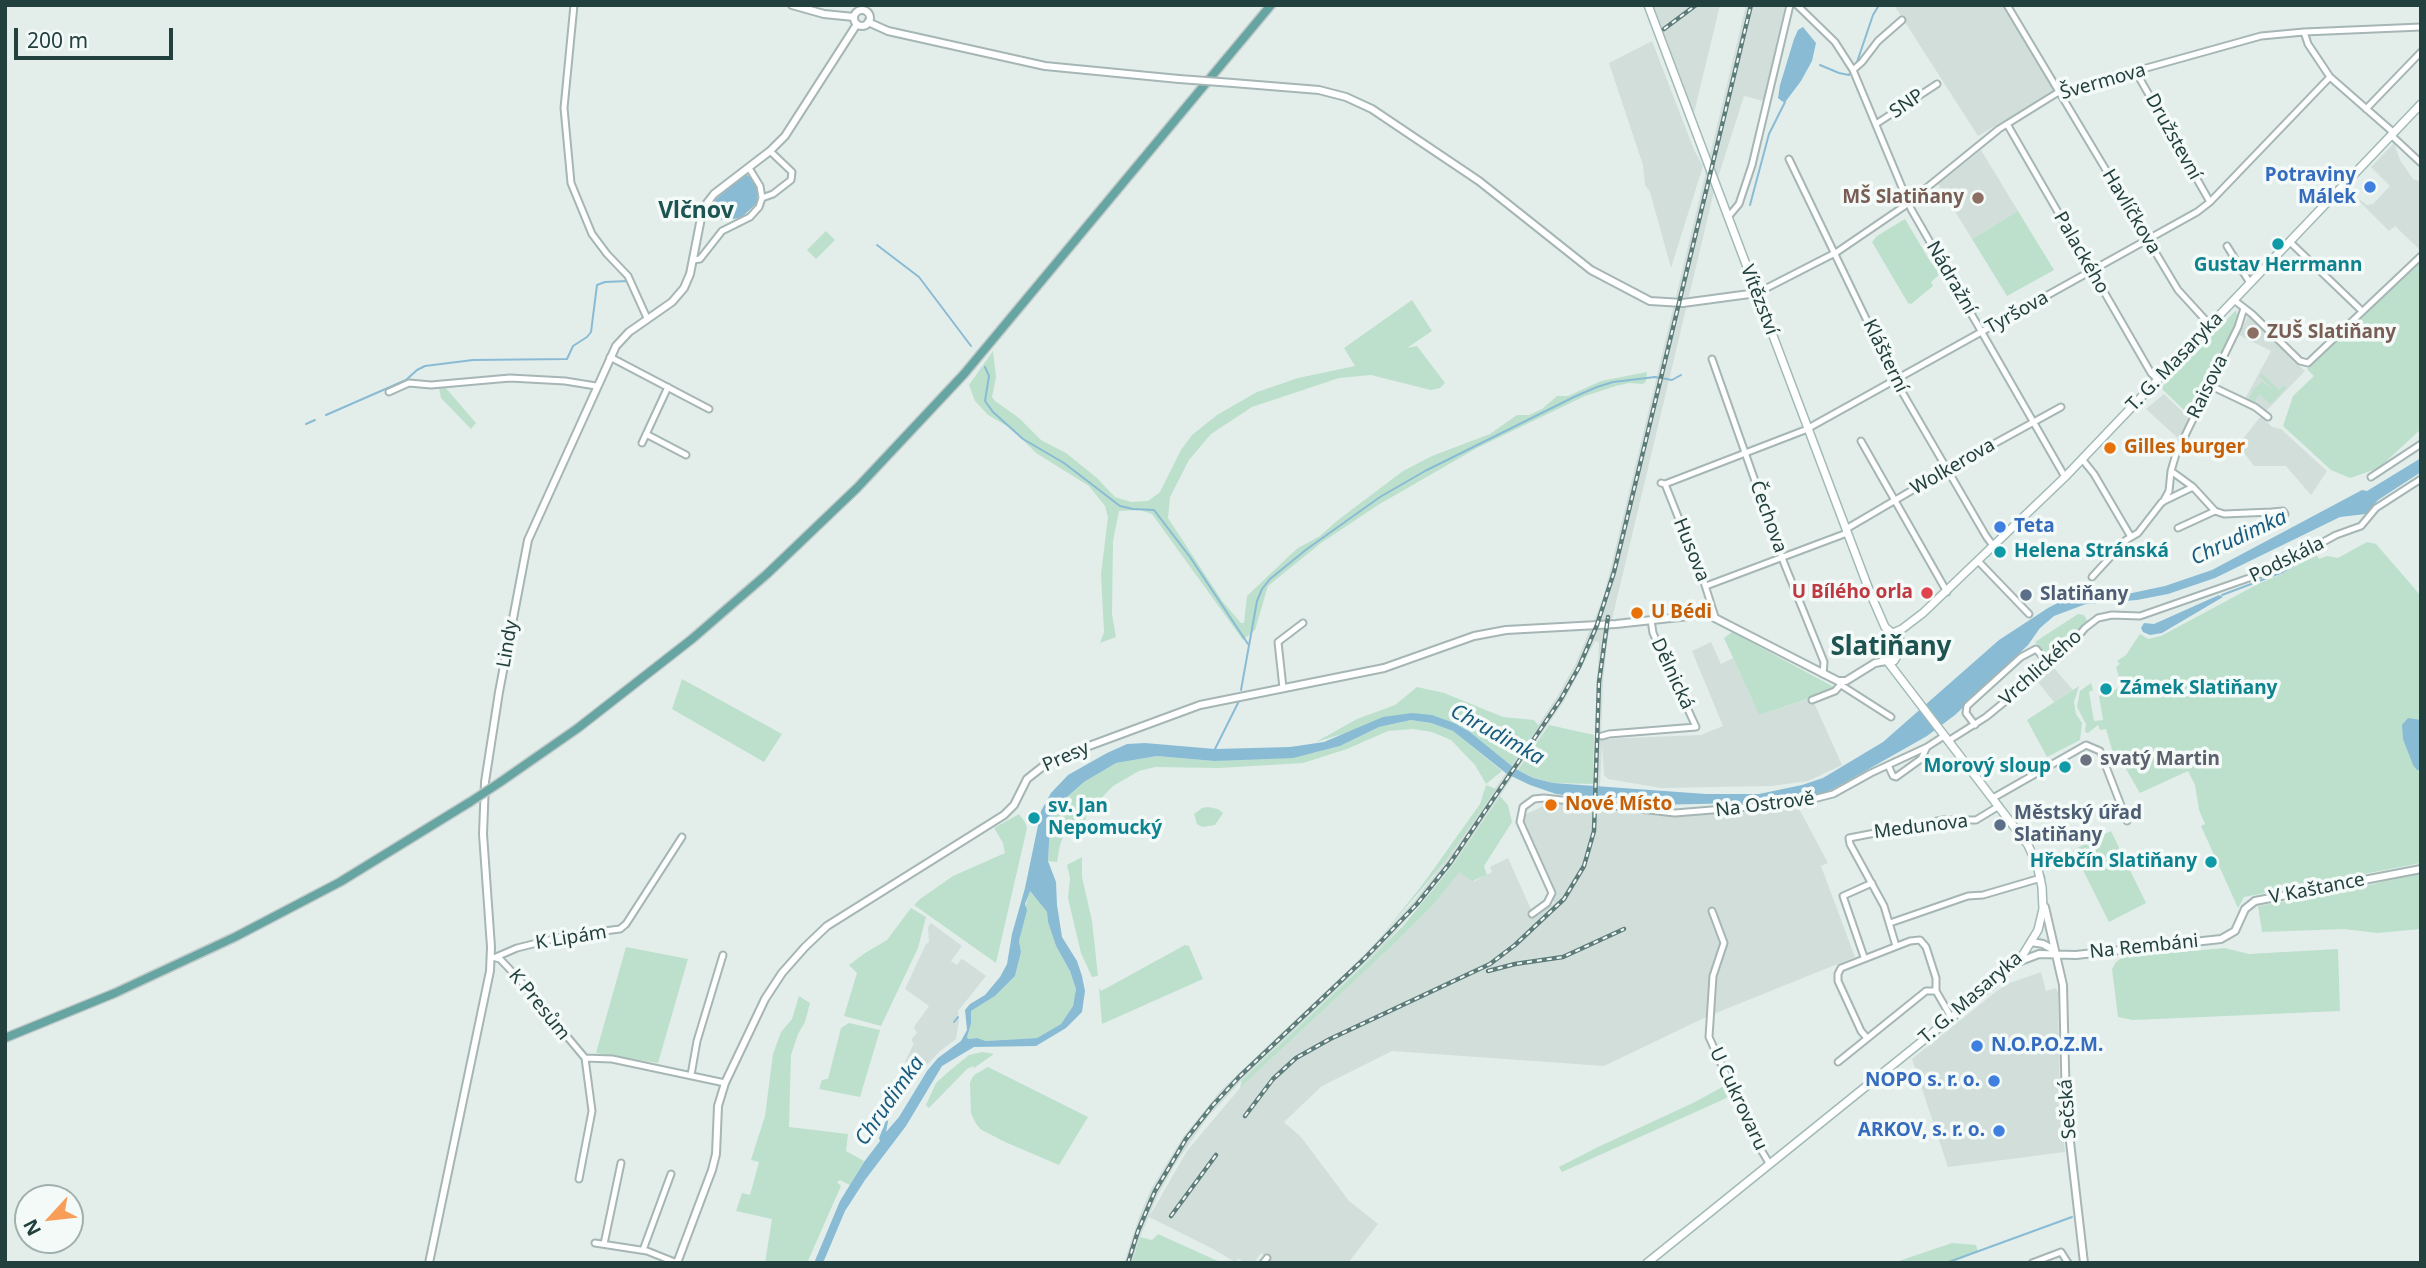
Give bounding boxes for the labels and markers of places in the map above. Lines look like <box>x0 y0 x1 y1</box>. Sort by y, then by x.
place label: Potraviny Málek <box>2265 165 2356 209</box>
marker: Potraviny Málek <box>2362 179 2378 195</box>
place label: MŠ Slatiňany <box>1842 187 1964 209</box>
marker: MŠ Slatiňany <box>1970 190 1986 206</box>
marker: Gustav Herrmann <box>2270 236 2286 252</box>
place label: Gustav Herrmann <box>2194 255 2362 277</box>
place label: ZUŠ Slatiňany <box>2267 322 2396 344</box>
marker: ZUŠ Slatiňany <box>2245 325 2261 341</box>
place label: Gilles burger <box>2124 437 2245 459</box>
marker: Gilles burger <box>2102 440 2118 456</box>
place label: Teta <box>2014 516 2055 538</box>
marker: Teta <box>1992 519 2008 535</box>
place label: Helena Stránská <box>2014 541 2169 563</box>
marker: Helena Stránská <box>1992 544 2008 560</box>
place label: U Bílého orla <box>1792 582 1913 604</box>
place label: Slatiňany <box>2040 584 2128 606</box>
marker: U Bílého orla <box>1919 585 1935 601</box>
marker: Slatiňany <box>2018 587 2034 603</box>
place label: U Bédi <box>1651 602 1712 624</box>
marker: U Bédi <box>1629 605 1645 621</box>
place label: Zámek Slatiňany <box>2120 678 2277 700</box>
marker: Zámek Slatiňany <box>2098 681 2114 697</box>
place label: svatý Martin <box>2100 749 2220 771</box>
marker: svatý Martin <box>2078 752 2094 768</box>
place label: Morový sloup <box>1924 756 2051 778</box>
marker: Morový sloup <box>2057 759 2073 775</box>
place label: Nové Místo <box>1565 794 1672 816</box>
place label: sv. Jan Nepomucký <box>1048 796 1162 840</box>
marker: Nové Místo <box>1543 797 1559 813</box>
place label: Městský úřad Slatiňany <box>2014 803 2142 847</box>
marker: sv. Jan Nepomucký <box>1026 810 1042 826</box>
marker: Městský úřad Slatiňany <box>1992 817 2008 833</box>
place label: Hřebčín Slatiňany <box>2030 851 2197 873</box>
marker: Hřebčín Slatiňany <box>2203 854 2219 870</box>
place label: N.O.P.O.Z.M. <box>1991 1035 2103 1057</box>
marker: N.O.P.O.Z.M. <box>1969 1038 1985 1054</box>
place label: NOPO s. r. o. <box>1865 1070 1980 1092</box>
marker: NOPO s. r. o. <box>1986 1073 2002 1089</box>
place label: ARKOV, s. r. o. <box>1858 1120 1985 1142</box>
marker: ARKOV, s. r. o. <box>1991 1123 2007 1139</box>

